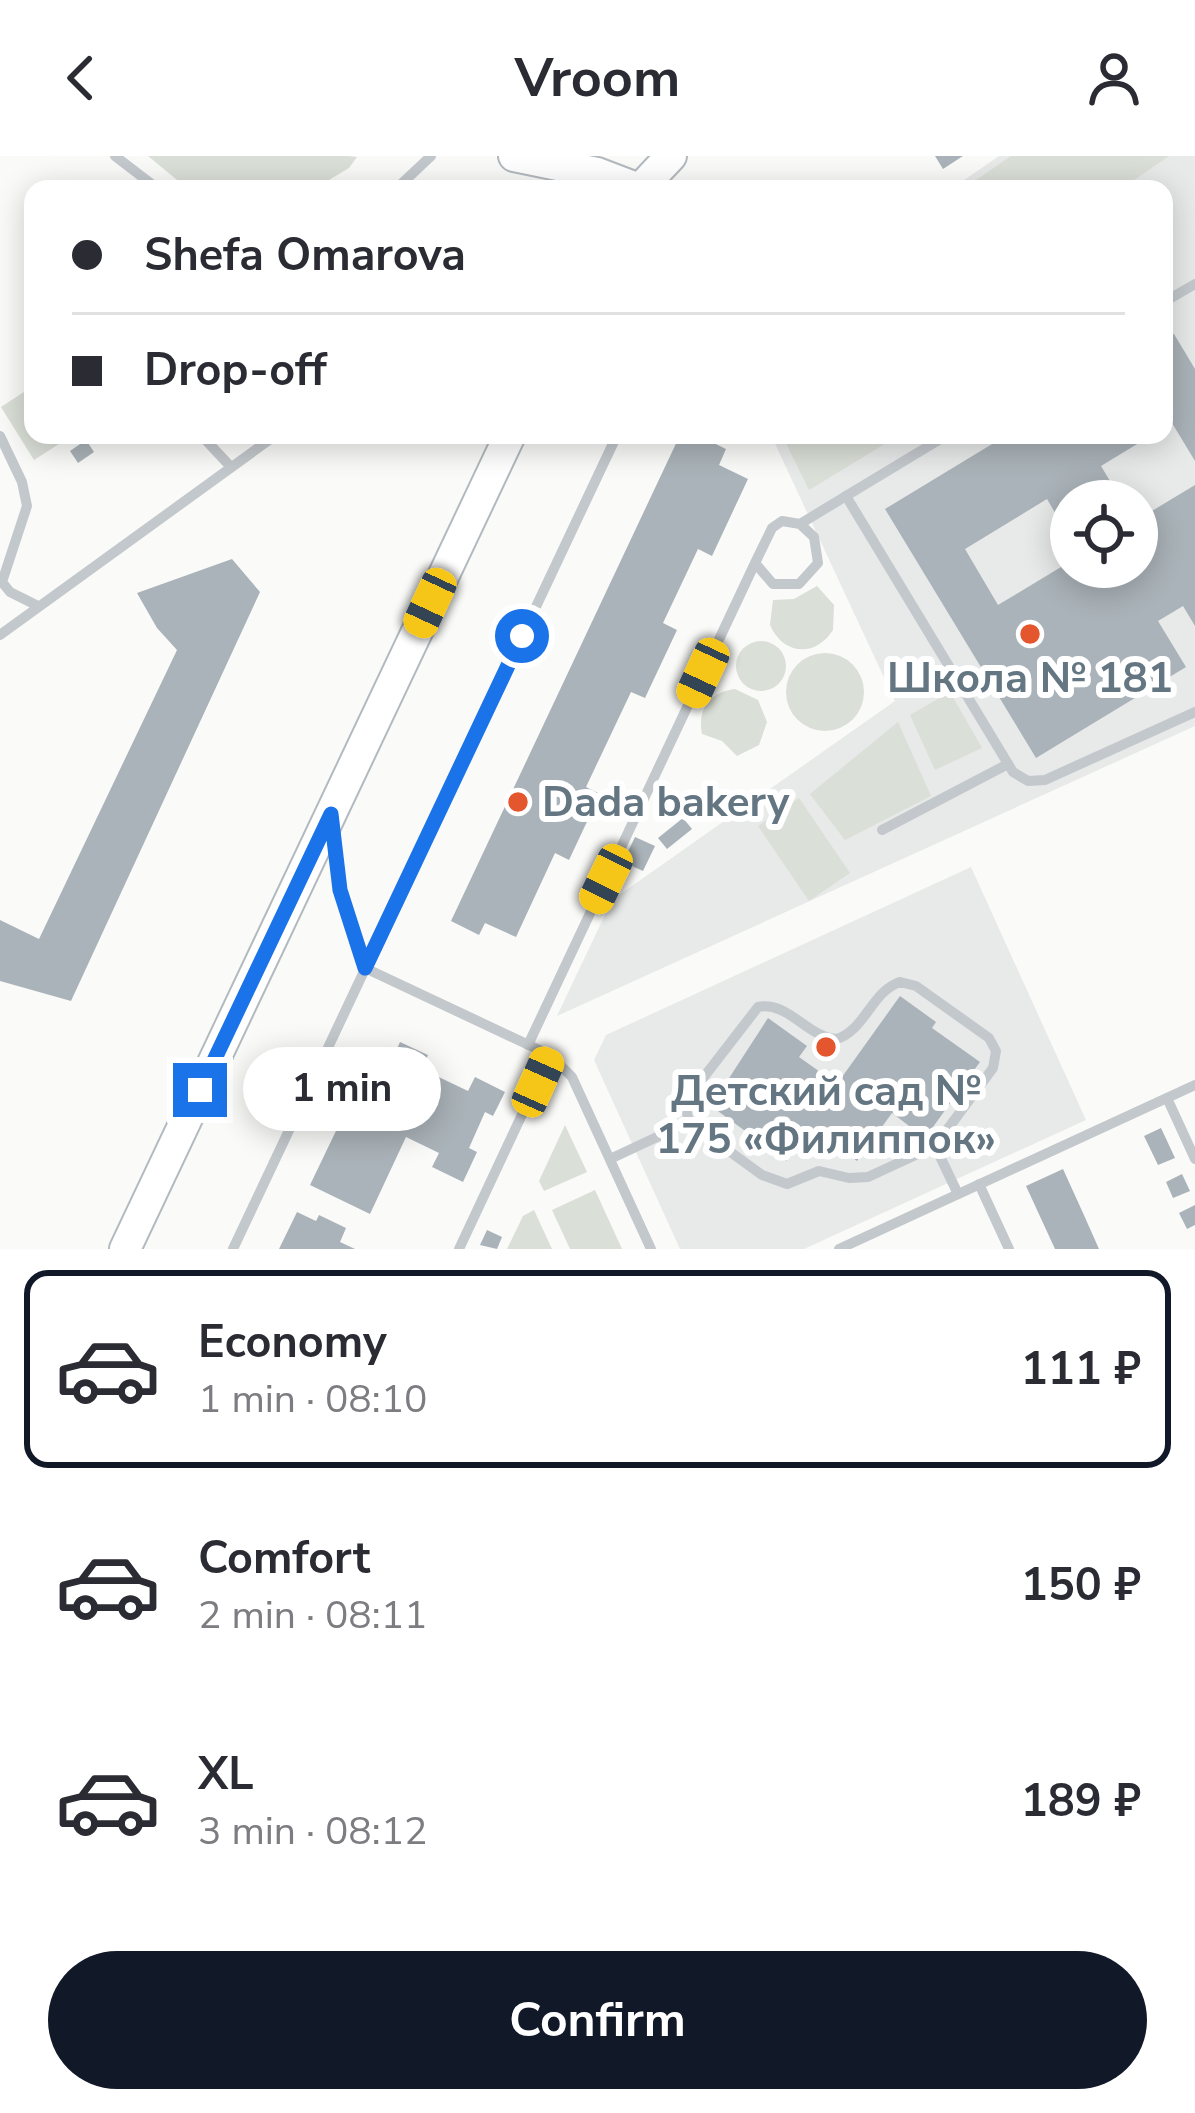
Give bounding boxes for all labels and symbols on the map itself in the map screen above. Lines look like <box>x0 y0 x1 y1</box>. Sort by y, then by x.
car <box>398 563 462 643</box>
route start <box>495 609 549 663</box>
marker: Школа № 181 <box>1017 621 1043 647</box>
car <box>671 633 735 713</box>
place label: Школа № 181 <box>887 650 1173 707</box>
place label: Dada bakery <box>542 774 790 831</box>
marker: Dada bakery <box>505 789 531 815</box>
car <box>574 839 638 919</box>
marker: Детский сад № 175 «Филиппок» <box>813 1034 839 1060</box>
car <box>507 1042 569 1122</box>
callout: 1 min <box>242 1048 440 1132</box>
route end <box>173 1063 227 1117</box>
place label: Детский сад № 175 «Филиппок» <box>656 1063 996 1168</box>

